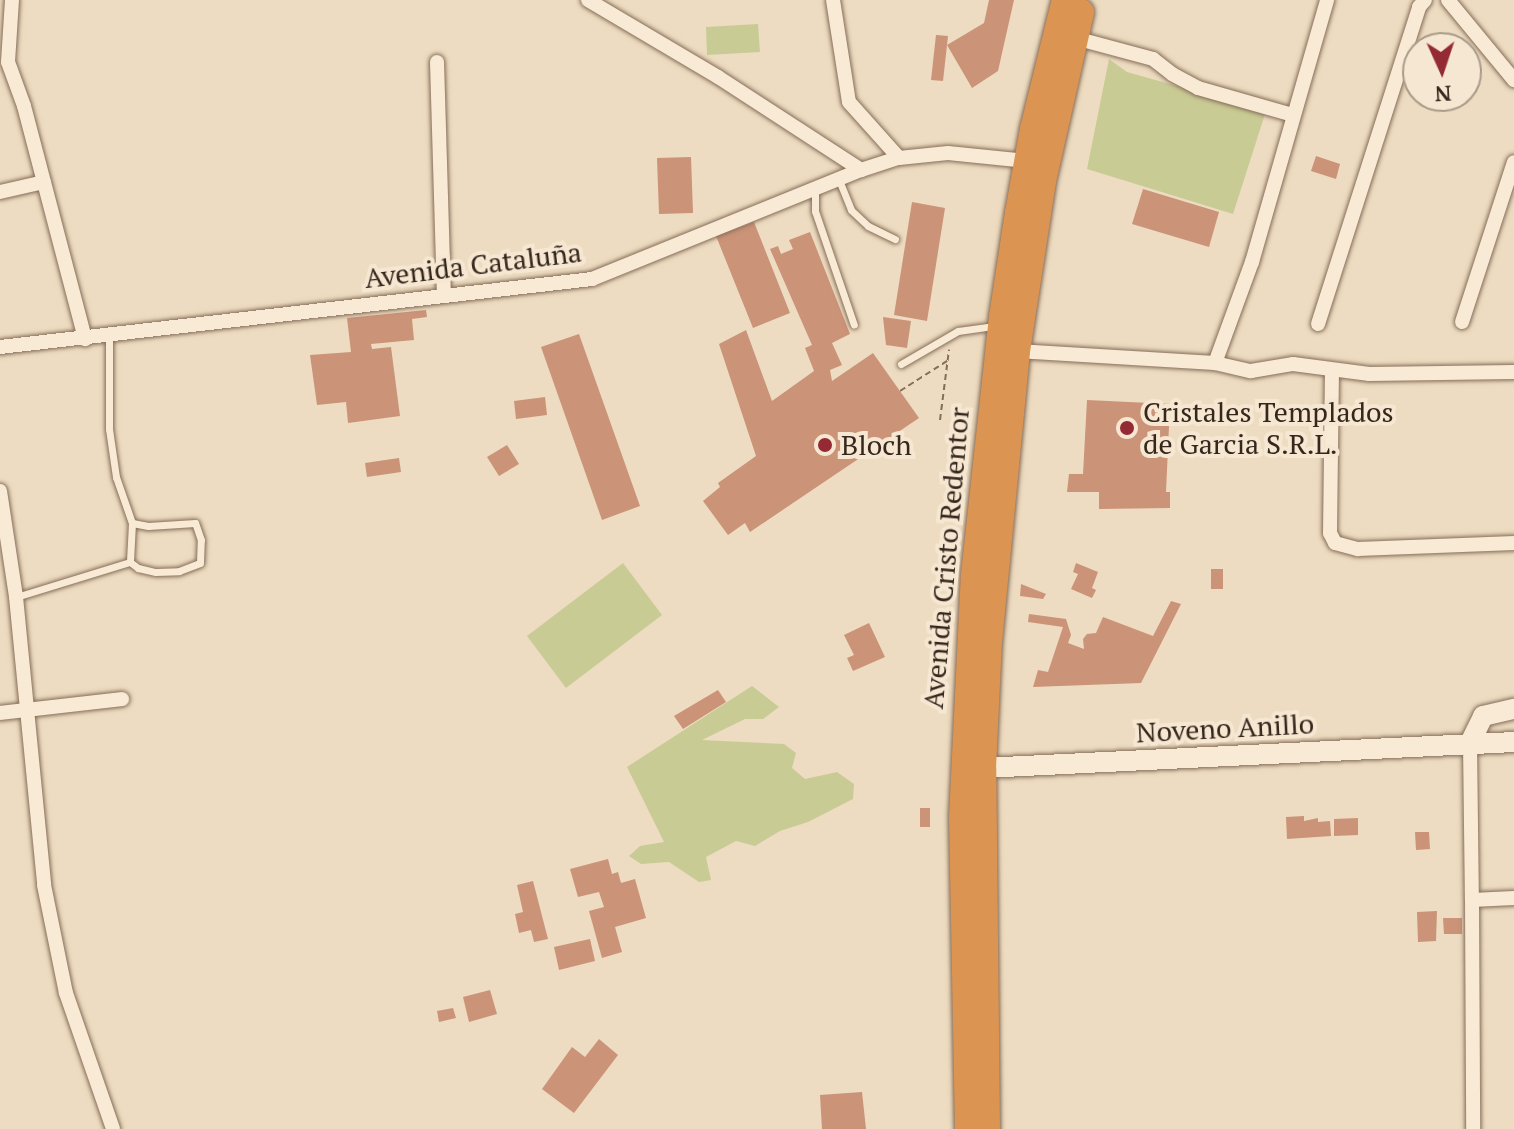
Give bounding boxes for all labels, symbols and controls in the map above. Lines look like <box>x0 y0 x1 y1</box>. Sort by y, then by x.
north arrow <box>1402 32 1482 112</box>
text: N <box>1434 80 1452 109</box>
street label: Avenida Cataluña <box>363 235 583 295</box>
place label: Cristales Templados de Garcia S.R.L. <box>1143 395 1394 461</box>
street label: Avenida Cristo Redentor <box>916 406 976 710</box>
marker: Cristales Templados de Garcia S.R.L. <box>1118 419 1136 437</box>
place label: Bloch <box>841 428 912 462</box>
marker: Bloch <box>816 436 834 454</box>
street label: Noveno Anillo <box>1135 707 1315 749</box>

